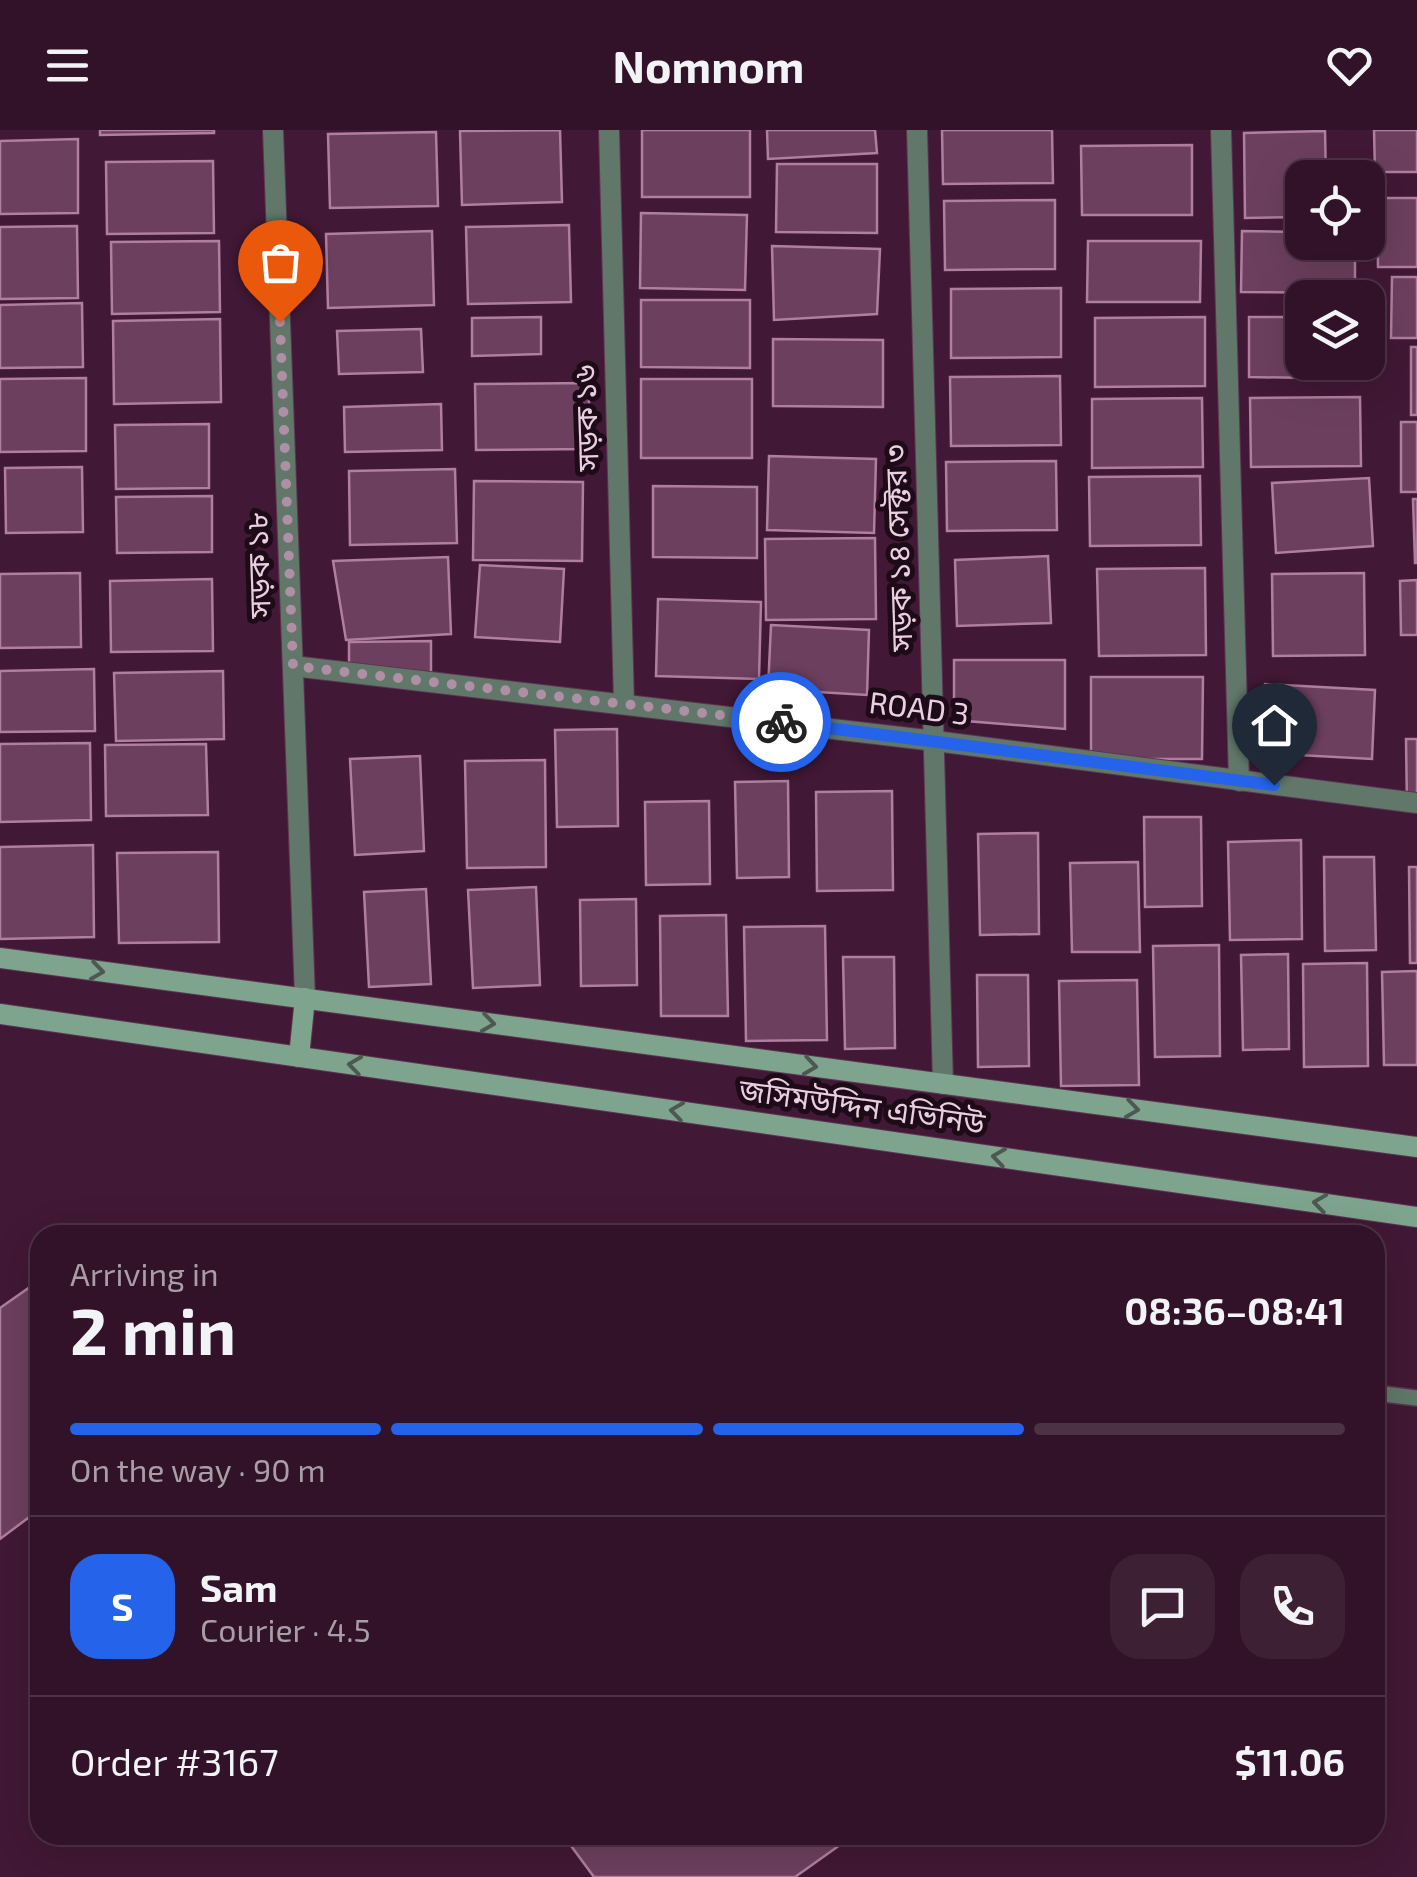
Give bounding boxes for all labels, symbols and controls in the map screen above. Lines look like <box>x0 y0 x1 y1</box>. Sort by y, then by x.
icon: menu <box>40 38 95 93</box>
text: Nomnom <box>613 38 804 92</box>
icon: heart <box>1322 38 1377 93</box>
map controls <box>1285 160 1385 380</box>
button: locate <box>1285 160 1385 260</box>
pin <box>238 220 323 323</box>
icon: bag <box>253 235 308 290</box>
button: layers <box>1285 280 1385 380</box>
street label: সড়ক ১৬ <box>565 364 605 473</box>
street label: সড়ক ১৪ সেক্টর ৩ <box>875 444 919 653</box>
street label: সড়ক ১৮ <box>237 511 277 620</box>
courier <box>731 672 831 772</box>
street label: ROAD 3 <box>867 683 971 731</box>
pin <box>1232 683 1317 786</box>
icon: bike <box>754 695 809 750</box>
icon: home <box>1247 698 1302 753</box>
one-way arrow <box>88 959 105 980</box>
one-way arrow <box>480 1012 496 1033</box>
one-way arrow <box>347 1055 364 1076</box>
one-way arrow <box>803 1055 819 1076</box>
street label: জসিমউদ্দিন এভিনিউ <box>736 1070 988 1140</box>
one-way arrow <box>1124 1098 1141 1119</box>
one-way arrow <box>669 1101 685 1122</box>
one-way arrow <box>990 1147 1007 1168</box>
one-way arrow <box>1312 1194 1329 1215</box>
text: Arriving in <box>70 1254 219 1292</box>
text: 08:36–08:41 <box>1124 1287 1345 1333</box>
text: 2 min <box>70 1290 236 1368</box>
text: On the way · 90 m <box>70 1450 326 1488</box>
button: chat <box>1110 1554 1215 1659</box>
button: phone <box>1240 1554 1345 1659</box>
text: Sam <box>200 1564 277 1610</box>
text: S <box>111 1583 134 1629</box>
text: Courier · 4.5 <box>200 1610 371 1648</box>
text: Order #3167 <box>70 1738 279 1784</box>
text: $11.06 <box>1234 1738 1345 1784</box>

